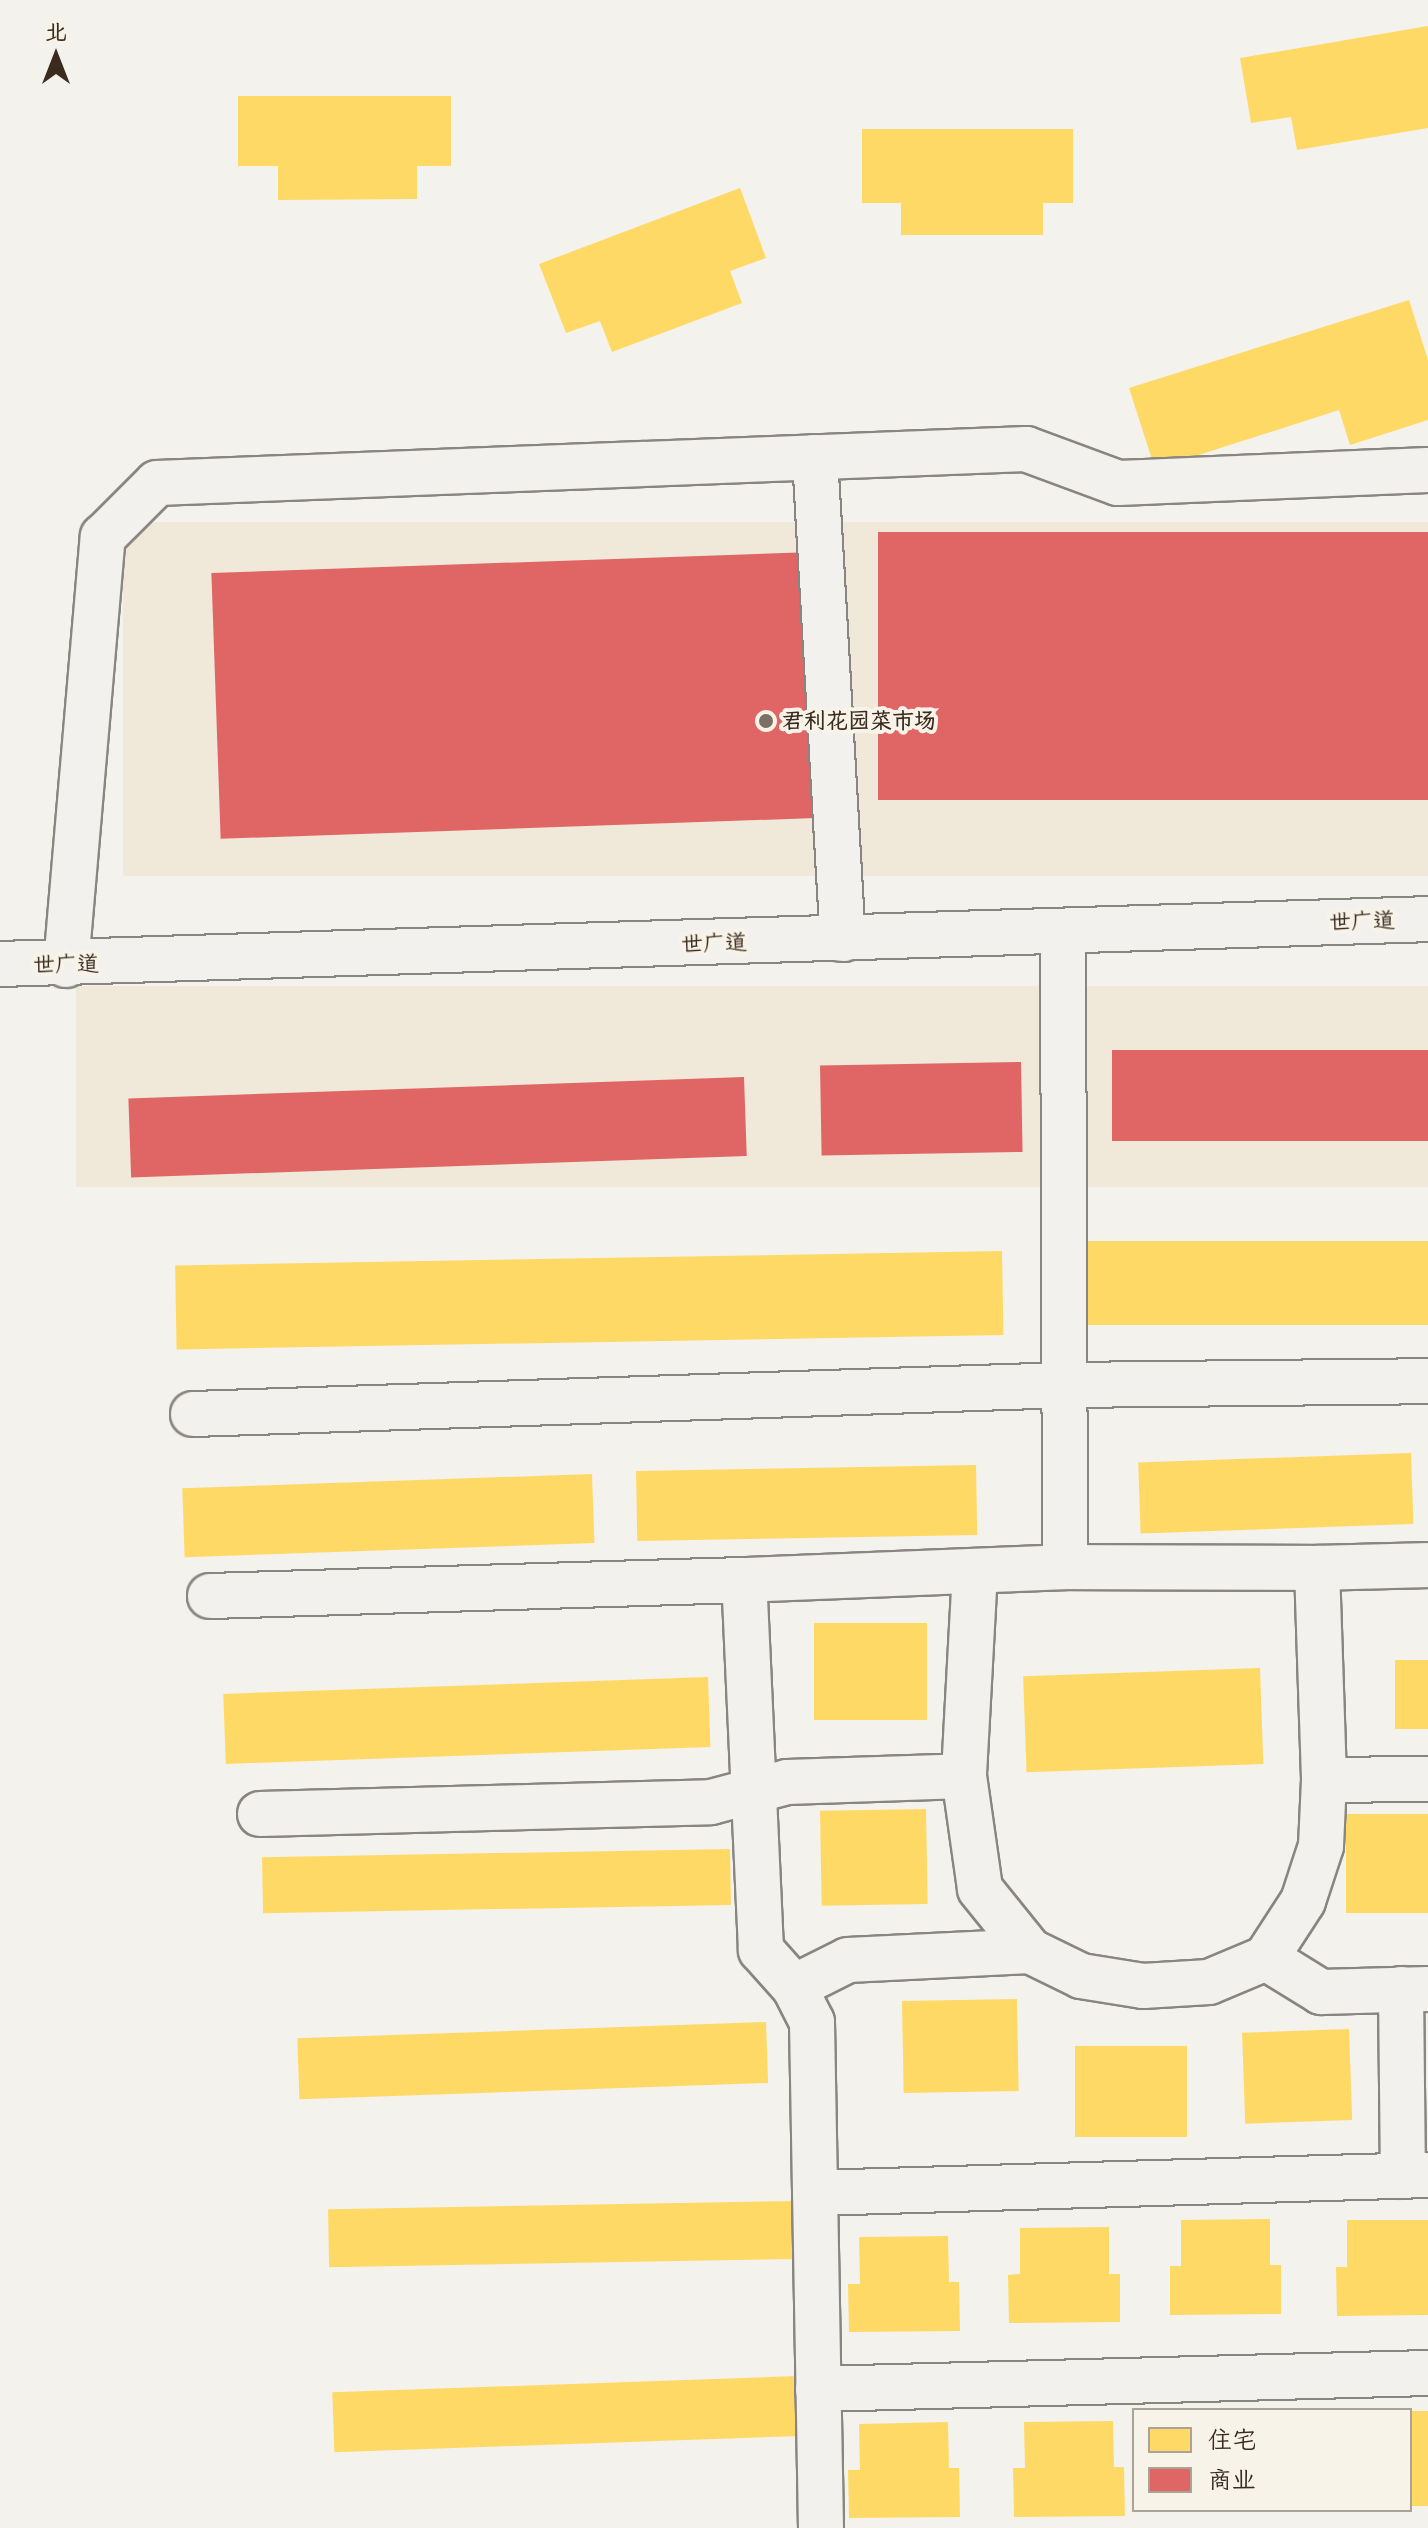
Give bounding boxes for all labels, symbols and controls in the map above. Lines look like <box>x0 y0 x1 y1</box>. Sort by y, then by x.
text: 北 <box>45 12 67 51</box>
north arrow <box>16 16 96 96</box>
place label: 君利花园菜市场 <box>782 708 936 734</box>
marker: 君利花园菜市场 <box>757 712 775 730</box>
street label: 世广道 <box>1329 907 1395 935</box>
street label: 世广道 <box>681 929 747 957</box>
street label: 世广道 <box>33 950 99 978</box>
legend <box>1132 2408 1412 2512</box>
text: 住宅 <box>1208 2419 1256 2461</box>
text: 商业 <box>1208 2459 1256 2501</box>

